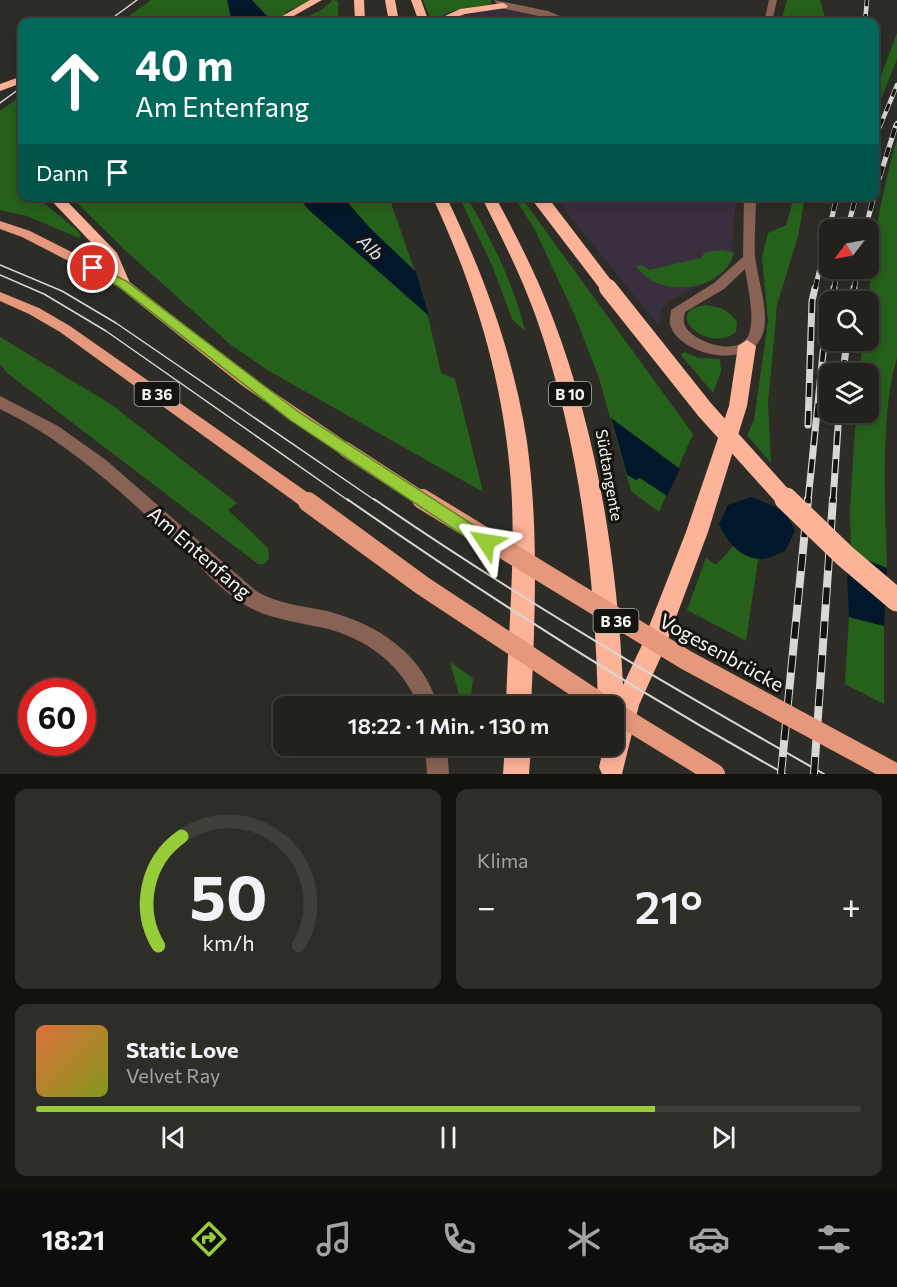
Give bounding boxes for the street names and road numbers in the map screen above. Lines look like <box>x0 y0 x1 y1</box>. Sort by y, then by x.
road number: B 36 <box>134 382 180 406</box>
road number: B 10 <box>549 382 591 406</box>
street label: Südtangente <box>593 428 627 522</box>
street label: Am Entenfang <box>143 501 257 603</box>
street label: Vogesenbrücke <box>656 608 788 696</box>
road number: B 36 <box>594 609 638 633</box>

